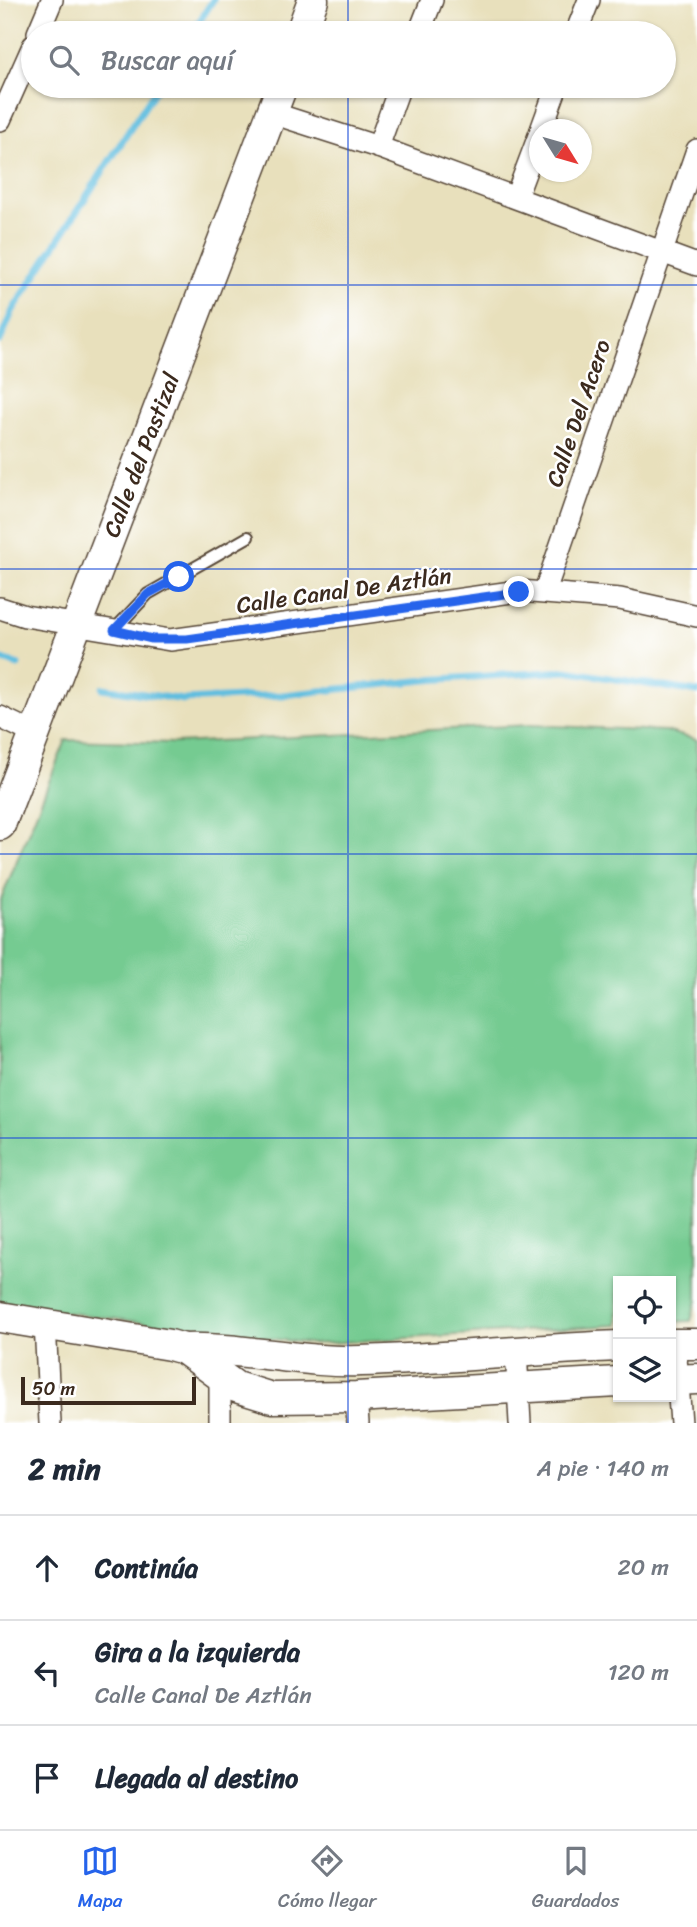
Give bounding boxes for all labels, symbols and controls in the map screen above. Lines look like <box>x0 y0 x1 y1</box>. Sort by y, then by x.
search box <box>21 21 676 98</box>
text: Buscar aquí <box>101 37 234 83</box>
icon: search <box>45 41 83 79</box>
north arrow <box>529 119 592 182</box>
street label: Calle Del Acero <box>534 334 623 492</box>
street label: Calle del Pastizal <box>91 367 192 543</box>
street label: Calle Canal De Aztlán <box>234 555 454 626</box>
route start <box>163 561 194 592</box>
route end <box>503 576 534 607</box>
map controls <box>613 1276 676 1402</box>
button: locate <box>613 1276 676 1339</box>
button: layers <box>613 1339 676 1402</box>
text: 50 m <box>32 1372 75 1405</box>
scale bar <box>21 1374 196 1406</box>
text: 2 min <box>28 1442 101 1496</box>
text: A pie · 140 m <box>537 1448 669 1489</box>
text: Continúa <box>95 1545 198 1591</box>
text: 20 m <box>618 1547 669 1588</box>
icon: ahead <box>28 1549 66 1587</box>
text: Gira a la izquierda <box>95 1629 300 1675</box>
text: 120 m <box>608 1652 669 1693</box>
icon: left <box>28 1654 66 1692</box>
text: Calle Canal De Aztlán <box>95 1675 312 1716</box>
text: Llegada al destino <box>95 1755 298 1801</box>
icon: arrive <box>28 1759 66 1797</box>
tab: Mapa <box>78 1842 122 1917</box>
tab: Cómo llegar <box>278 1842 376 1917</box>
tab: Guardados <box>532 1842 619 1917</box>

